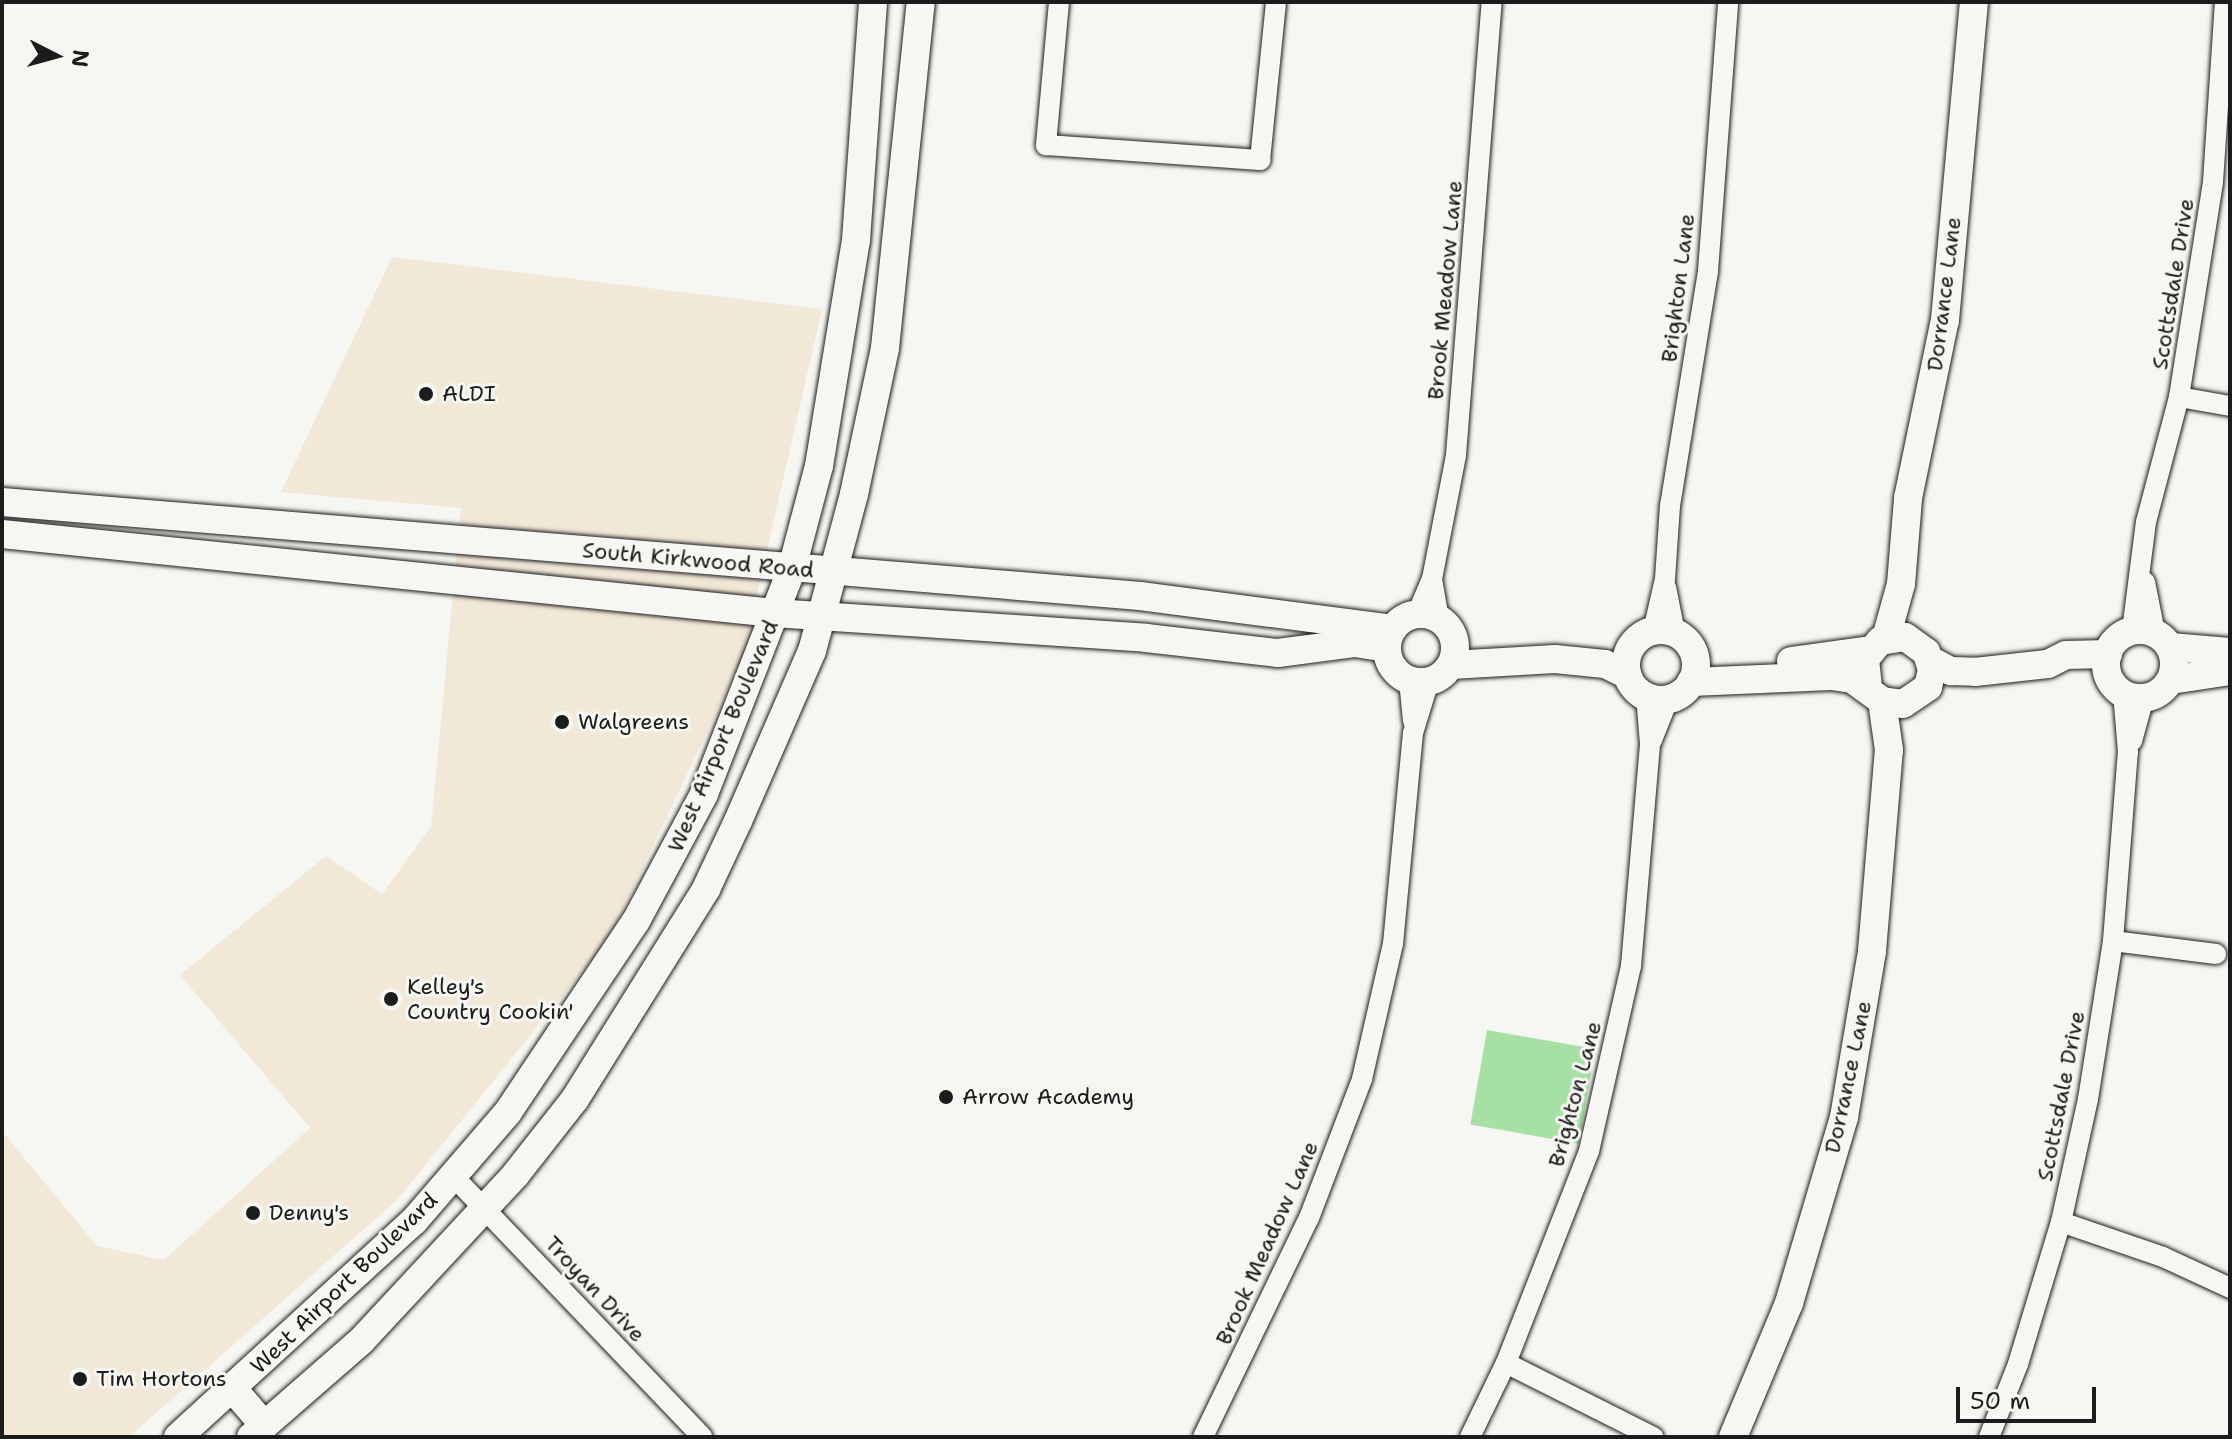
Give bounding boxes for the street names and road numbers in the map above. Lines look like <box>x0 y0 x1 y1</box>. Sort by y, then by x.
street label: Brook Meadow Lane <box>1422 179 1468 401</box>
street label: Scottsdale Drive <box>2146 197 2200 371</box>
street label: Brighton Lane <box>1656 212 1700 364</box>
street label: Dorrance Lane <box>1921 215 1967 373</box>
street label: South Kirkwood Road <box>581 537 815 583</box>
street label: West Airport Boulevard <box>662 616 784 856</box>
street label: Dorrance Lane <box>1819 998 1877 1156</box>
street label: Scottsdale Drive <box>2032 1009 2090 1183</box>
street label: Brighton Lane <box>1543 1018 1607 1170</box>
street label: Brook Meadow Lane <box>1210 1137 1324 1349</box>
street label: West Airport Boulevard <box>245 1187 443 1379</box>
street label: Troyan Drive <box>539 1231 651 1347</box>

